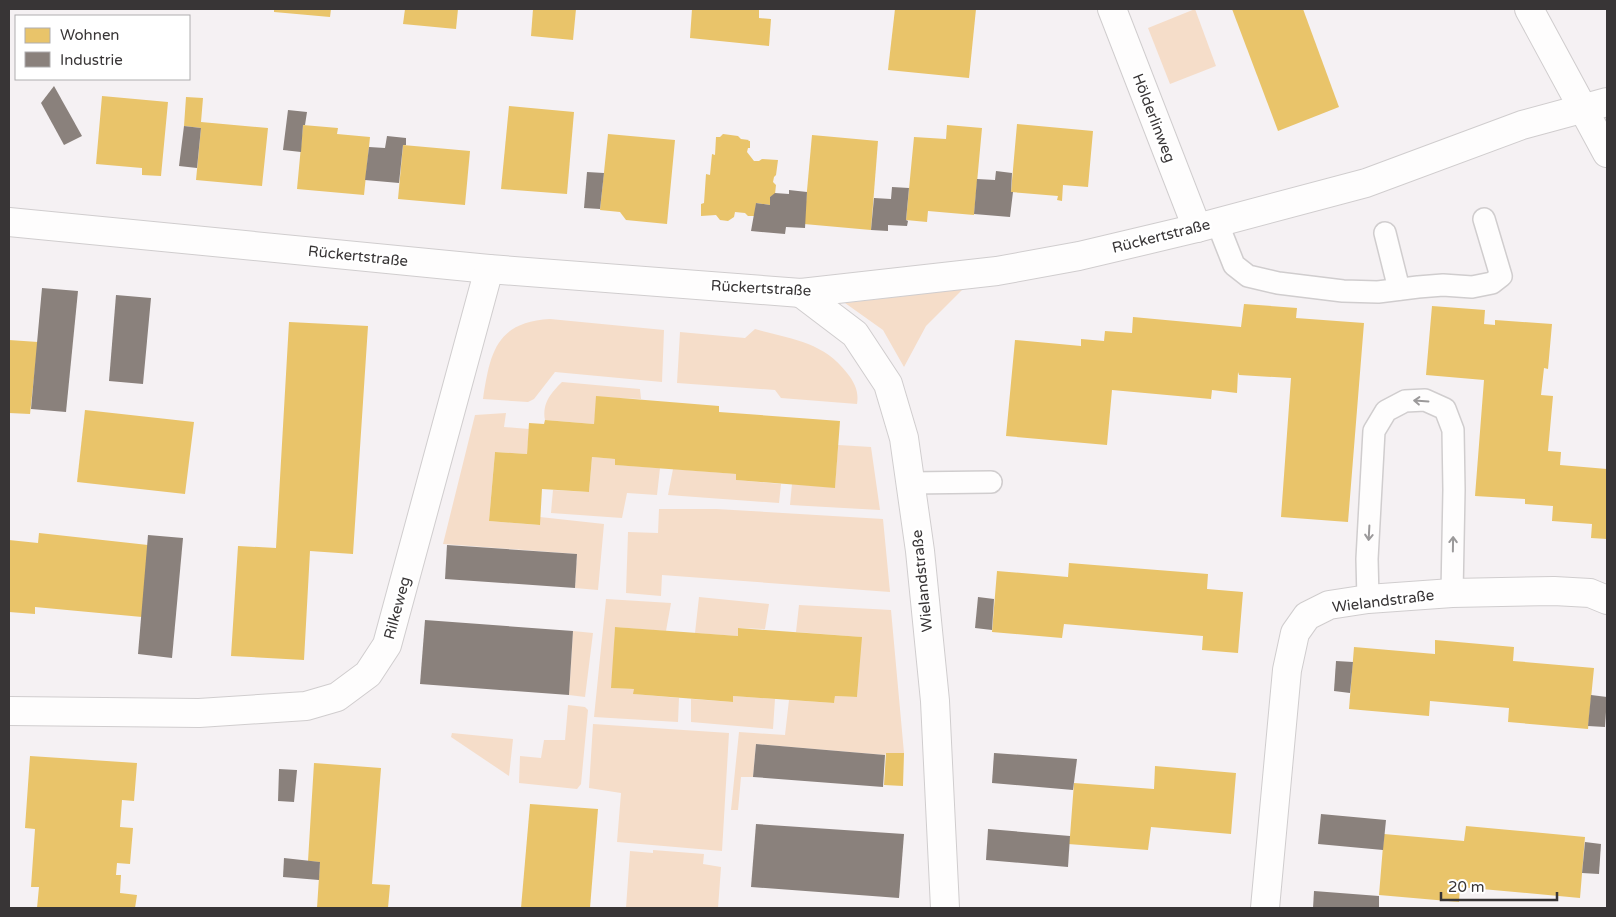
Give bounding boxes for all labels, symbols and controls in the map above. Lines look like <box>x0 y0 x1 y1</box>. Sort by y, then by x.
legend <box>15 15 190 80</box>
text: Wohnen <box>60 26 120 44</box>
text: Industrie <box>60 51 123 69</box>
street label: Hölderlinweg <box>1129 71 1179 165</box>
street label: Rückertstraße <box>1110 215 1212 257</box>
street label: Rückertstraße <box>307 242 409 270</box>
street label: Rückertstraße <box>710 276 812 300</box>
one-way arrow <box>1413 397 1429 406</box>
one-way arrow <box>1364 525 1373 541</box>
street label: Wielandstraße <box>908 529 936 633</box>
one-way arrow <box>1448 537 1458 553</box>
street label: Rilkeweg <box>380 575 414 641</box>
street label: Wielandstraße <box>1331 586 1435 616</box>
scale bar <box>1441 870 1557 902</box>
text: 20 m <box>1448 878 1485 896</box>

